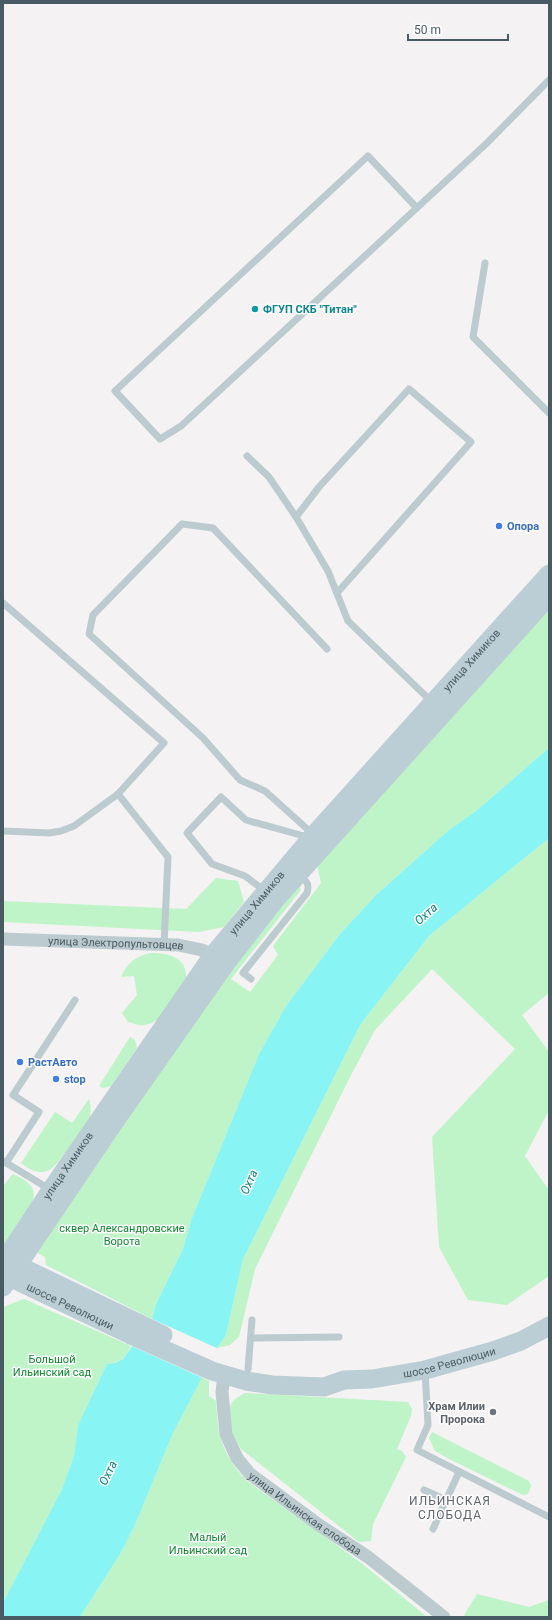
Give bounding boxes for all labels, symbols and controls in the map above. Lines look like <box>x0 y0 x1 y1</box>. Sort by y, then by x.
scale bar <box>408 16 508 42</box>
text: 50 m <box>414 23 441 37</box>
place label: ФГУП СКБ "Титан" <box>263 303 357 316</box>
marker: ФГУП СКБ "Титан" <box>250 304 260 314</box>
place label: Опора <box>507 520 539 533</box>
marker: Опора <box>494 521 504 531</box>
street label: улица Химиков <box>440 627 503 694</box>
street label: улица Химиков <box>227 869 288 938</box>
water label: Охта <box>412 900 440 928</box>
street label: улица Электропультовцев <box>48 935 185 953</box>
place label: РастАвто <box>28 1056 77 1069</box>
marker: РастАвто <box>15 1057 25 1067</box>
place label: stop <box>64 1073 86 1086</box>
marker: stop <box>51 1074 61 1084</box>
street label: улица Химиков <box>41 1130 96 1202</box>
water label: Охта <box>237 1167 261 1197</box>
park label: сквер Александровские Ворота <box>59 1222 185 1248</box>
street label: шоссе Революции <box>24 1280 116 1333</box>
street label: шоссе Революции <box>402 1345 497 1381</box>
park label: Большой Ильинский сад <box>13 1353 92 1379</box>
place label: Храм Илии Пророка <box>428 1400 485 1426</box>
marker: Храм Илии Пророка <box>488 1407 498 1417</box>
water label: Охта <box>96 1458 120 1488</box>
street label: улица Ильинская слобода <box>246 1469 364 1558</box>
district label: ИЛЬИНСКАЯ СЛОБОДА <box>409 1494 491 1522</box>
park label: Малый Ильинский сад <box>169 1531 248 1557</box>

